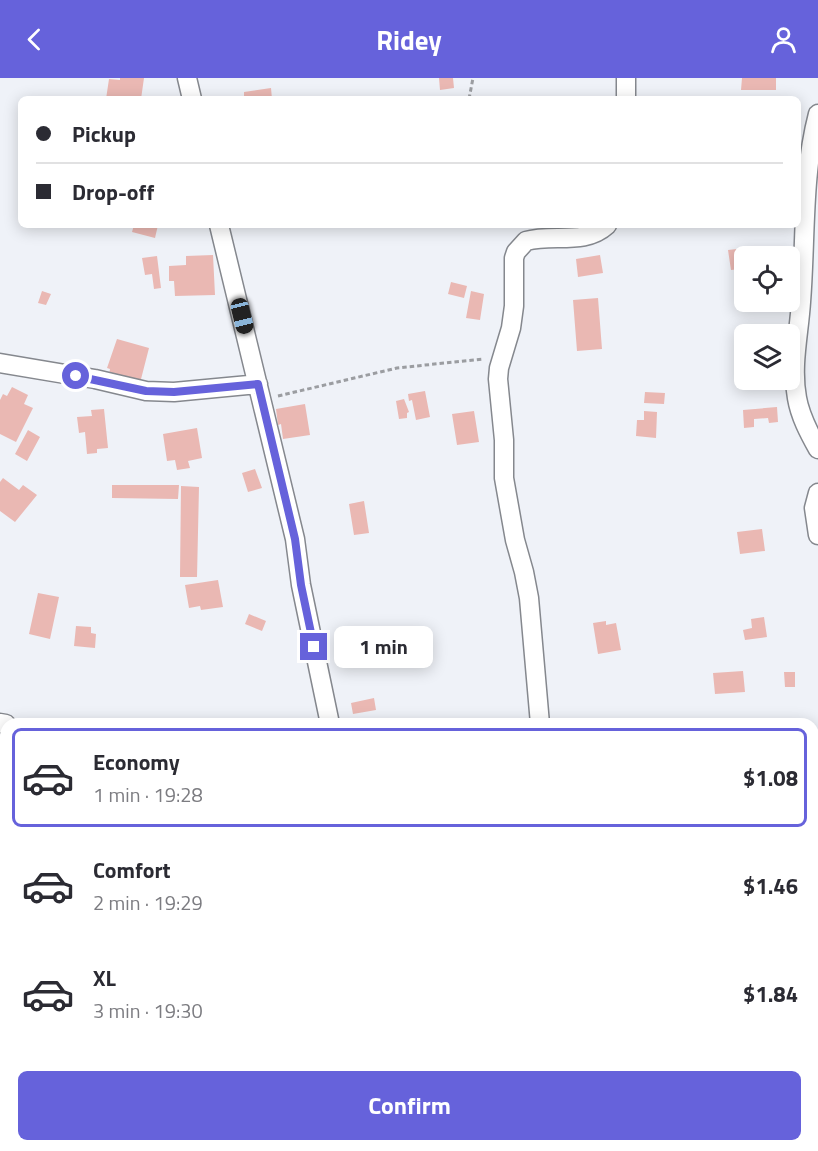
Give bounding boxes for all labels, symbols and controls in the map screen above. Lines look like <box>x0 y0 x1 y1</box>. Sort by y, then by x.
text: Ridey <box>376 19 442 60</box>
icon: back <box>18 23 51 56</box>
icon: person <box>767 23 800 56</box>
text: Pickup <box>72 117 136 151</box>
text: Drop-off <box>72 175 154 209</box>
map controls <box>734 246 800 390</box>
button: locate <box>734 246 800 312</box>
car <box>229 296 255 336</box>
button: layers <box>734 324 800 390</box>
route start <box>62 362 89 389</box>
callout: 1 min <box>335 626 434 668</box>
text: 1 min <box>359 631 408 662</box>
route end <box>300 633 327 660</box>
text: Economy <box>93 745 180 779</box>
icon: car <box>21 751 75 805</box>
text: $1.08 <box>743 761 798 795</box>
text: 1 min · 19:28 <box>93 779 203 810</box>
text: Comfort <box>93 853 171 887</box>
icon: car <box>21 859 75 913</box>
text: $1.46 <box>743 869 798 903</box>
text: 2 min · 19:29 <box>93 887 203 918</box>
text: XL <box>93 961 116 995</box>
icon: car <box>21 967 75 1021</box>
text: $1.84 <box>743 977 798 1011</box>
text: 3 min · 19:30 <box>93 995 203 1026</box>
button: Confirm <box>18 1071 801 1140</box>

